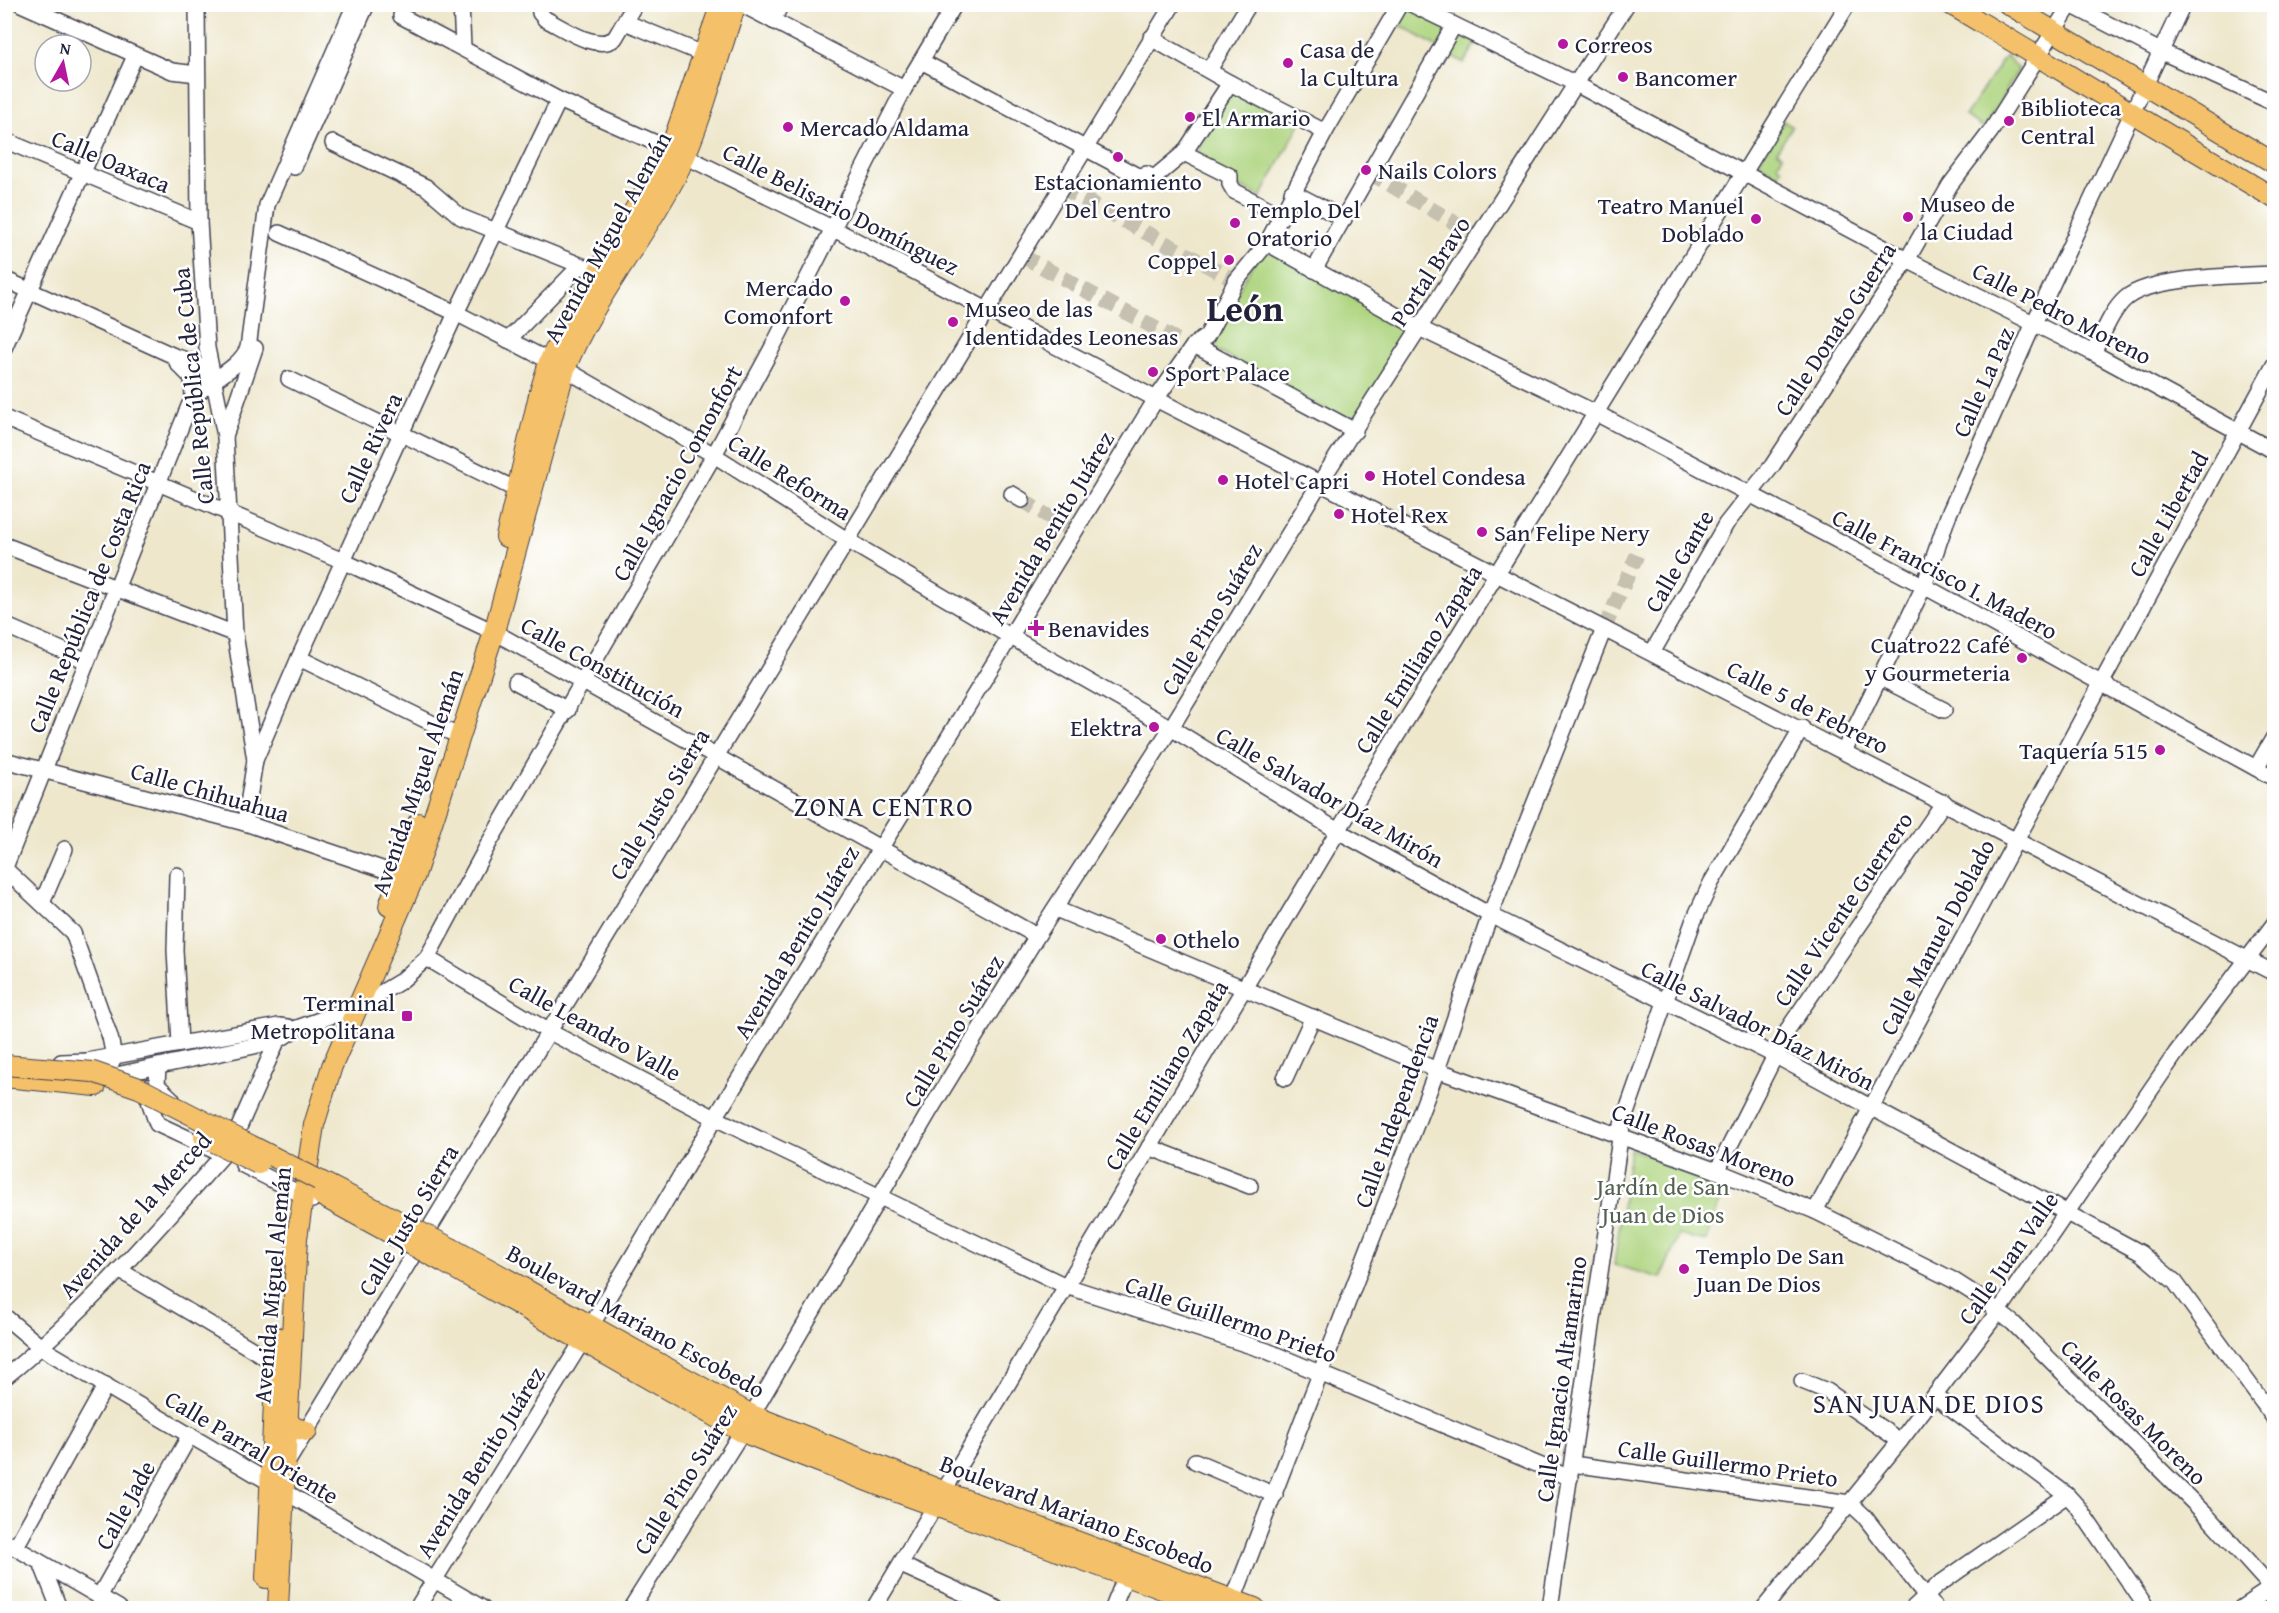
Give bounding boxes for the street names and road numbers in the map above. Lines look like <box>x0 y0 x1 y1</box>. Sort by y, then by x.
street label: Calle Oaxaca <box>46 120 176 202</box>
street label: Avenida Miguel Alemán <box>534 124 680 349</box>
street label: Calle Belisario Domínguez <box>717 134 965 284</box>
street label: Portal Bravo <box>1381 209 1479 333</box>
street label: Calle Donato Guerra <box>1765 234 1905 423</box>
street label: Calle Pedro Moreno <box>1966 253 2158 373</box>
street label: Calle República de Cuba <box>163 265 223 506</box>
street label: Calle La Paz <box>1943 321 2023 443</box>
street label: Calle Ignacio Comonfort <box>603 358 751 587</box>
street label: Calle Rivera <box>329 386 411 509</box>
street label: Calle Reforma <box>721 425 859 529</box>
street label: Avenida Benito Juárez <box>979 425 1123 631</box>
street label: Calle Libertad <box>2119 445 2217 583</box>
street label: Calle República de Costa Rica <box>18 455 160 738</box>
street label: Calle Francisco I. Madero <box>1826 500 2064 648</box>
street label: Calle Gante <box>1636 503 1722 619</box>
street label: Calle Pino Suárez <box>1152 536 1270 702</box>
street label: Calle Emiliano Zapata <box>1346 557 1491 760</box>
street label: Calle Constitución <box>515 607 692 727</box>
street label: Calle 5 de Febrero <box>1721 651 1895 763</box>
street label: Avenida Miguel Alemán <box>362 664 472 900</box>
street label: Calle Salvador Díaz Mirón <box>1210 717 1451 877</box>
street label: Calle Justo Sierra <box>600 721 718 886</box>
street label: Calle Chihuahua <box>127 753 294 832</box>
street label: Calle Vicente Guerrero <box>1765 805 1921 1013</box>
street label: Calle Manuel Doblado <box>1870 833 2004 1041</box>
street label: Avenida Benito Juárez <box>724 839 868 1045</box>
street label: Calle Pino Suárez <box>894 948 1012 1114</box>
street label: Calle Salvador Díaz Mirón <box>1635 951 1881 1099</box>
street label: Calle Leandro Valle <box>502 966 688 1090</box>
street label: Calle Emiliano Zapata <box>1095 972 1237 1177</box>
street label: Calle Independencia <box>1345 1009 1447 1213</box>
street label: Calle Rosas Moreno <box>1607 1094 1801 1196</box>
street label: Avenida de la Merced <box>51 1124 220 1306</box>
street label: Calle Justo Sierra <box>349 1137 467 1302</box>
street label: Avenida Miguel Alemán <box>244 1165 300 1405</box>
street label: Calle Juan Valle <box>1949 1184 2067 1332</box>
street label: Boulevard Mariano Escobedo <box>500 1235 772 1407</box>
street label: Calle Ignacio Altamarino <box>1526 1254 1596 1504</box>
street label: Calle Guillermo Prieto <box>1121 1266 1341 1372</box>
street label: Calle Rosas Moreno <box>2053 1331 2215 1493</box>
street label: Avenida Benito Juárez <box>407 1359 553 1565</box>
street label: Calle Parral Oriente <box>158 1381 346 1513</box>
street label: Calle Pino Suárez <box>624 1397 746 1561</box>
street label: Calle Guillermo Prieto <box>1616 1430 1840 1496</box>
street label: Boulevard Mariano Escobedo <box>935 1446 1219 1582</box>
street label: Calle Jade <box>86 1454 164 1556</box>

